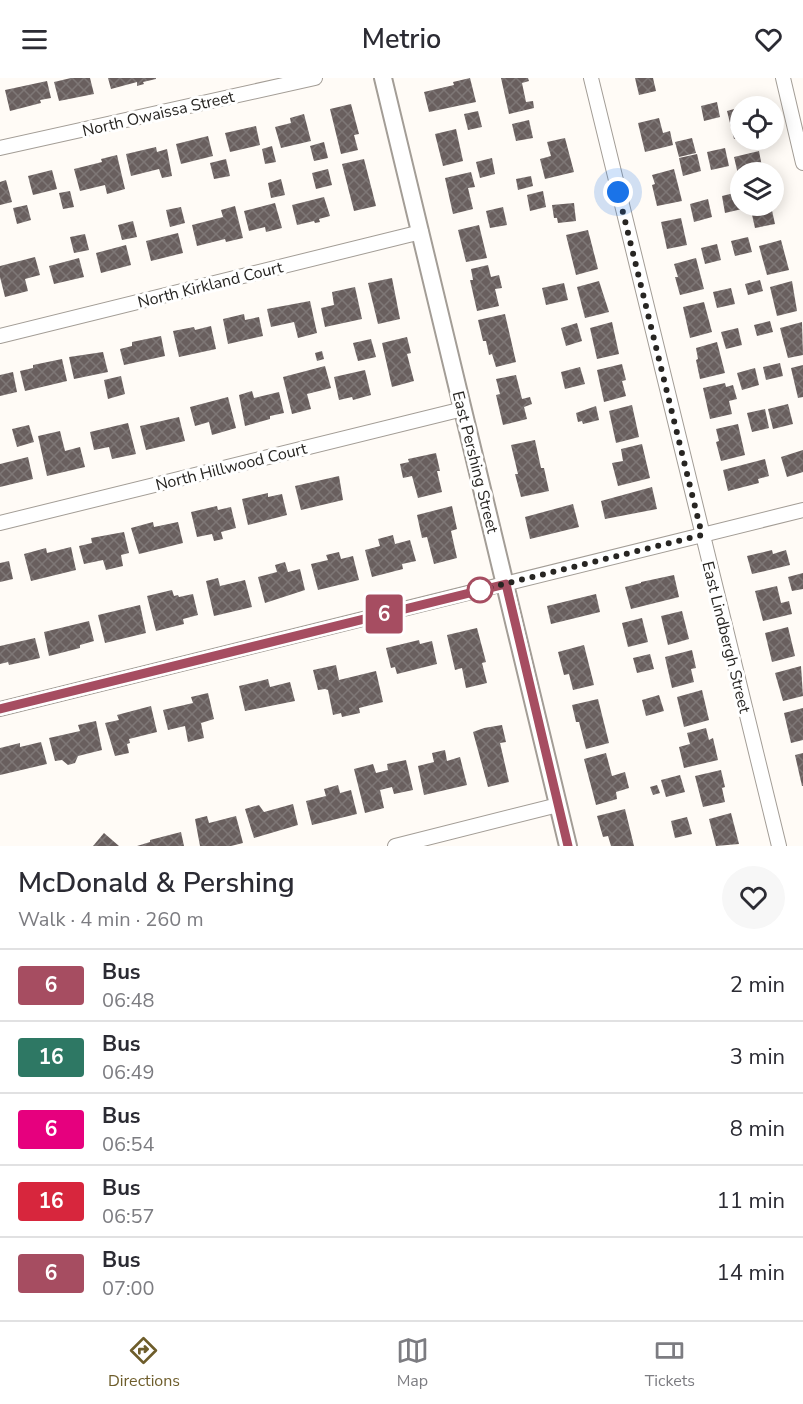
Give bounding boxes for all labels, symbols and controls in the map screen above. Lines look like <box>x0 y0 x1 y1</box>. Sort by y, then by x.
text: Metrio <box>362 21 441 58</box>
icon: menu <box>18 23 51 56</box>
icon: heart <box>752 23 785 56</box>
street label: North Owaissa Street <box>80 86 237 142</box>
map controls <box>730 96 784 216</box>
button: locate <box>730 96 784 150</box>
button: layers <box>730 162 784 216</box>
your location <box>603 177 633 207</box>
street label: North Kirkland Court <box>135 256 285 314</box>
street label: East Pershing Street <box>447 389 503 536</box>
street label: North Hillwood Court <box>153 437 310 496</box>
street label: East Lindbergh Street <box>697 559 756 716</box>
unlabelled marker <box>467 577 493 603</box>
line badge: 6 <box>364 594 404 634</box>
text: 6 <box>378 600 390 628</box>
text: McDonald & Pershing <box>18 864 295 902</box>
button: heart <box>722 866 785 929</box>
text: Walk · 4 min · 260 m <box>18 906 204 933</box>
text: Bus <box>102 957 141 987</box>
text: 2 min <box>730 970 785 1000</box>
text: 6 <box>45 971 57 999</box>
text: 06:48 <box>102 987 155 1014</box>
text: Bus <box>102 1029 141 1059</box>
text: 3 min <box>730 1042 785 1072</box>
text: 16 <box>38 1043 64 1071</box>
text: 06:49 <box>102 1059 155 1086</box>
text: Bus <box>102 1101 141 1131</box>
text: 8 min <box>730 1114 785 1144</box>
text: 6 <box>45 1115 57 1143</box>
text: 06:54 <box>102 1131 155 1158</box>
text: Bus <box>102 1173 141 1203</box>
text: 11 min <box>717 1186 785 1216</box>
text: 16 <box>38 1187 64 1215</box>
text: 06:57 <box>102 1203 155 1230</box>
text: Bus <box>102 1245 141 1275</box>
text: 14 min <box>717 1258 785 1288</box>
text: 6 <box>45 1259 57 1287</box>
text: 07:00 <box>102 1275 155 1302</box>
tab: Directions <box>108 1334 180 1392</box>
tab: Map <box>396 1334 429 1392</box>
tab: Tickets <box>645 1334 695 1392</box>

